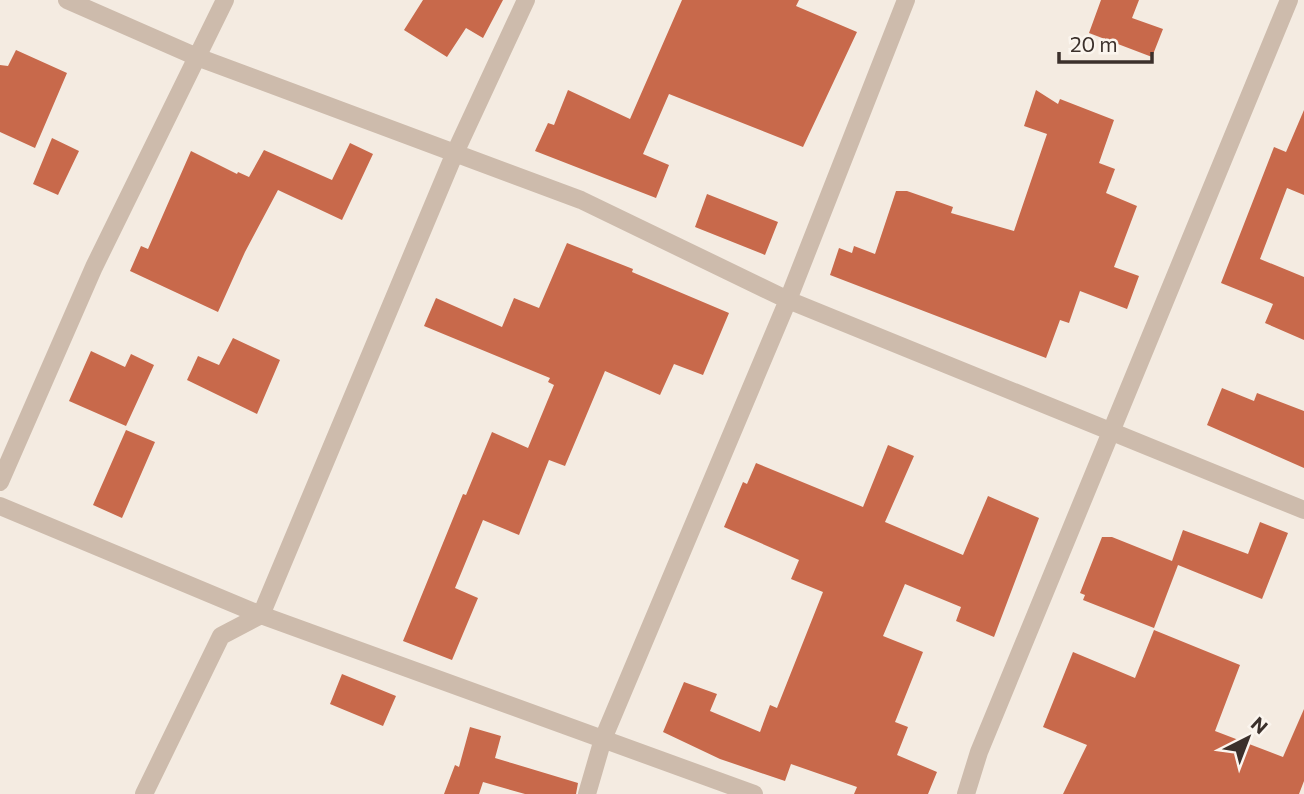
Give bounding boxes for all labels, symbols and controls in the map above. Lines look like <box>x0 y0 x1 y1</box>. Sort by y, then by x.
scale bar <box>1059 21 1152 65</box>
text: 20 m <box>1070 31 1118 56</box>
north arrow <box>1213 703 1283 773</box>
text: N <box>1247 712 1273 738</box>

